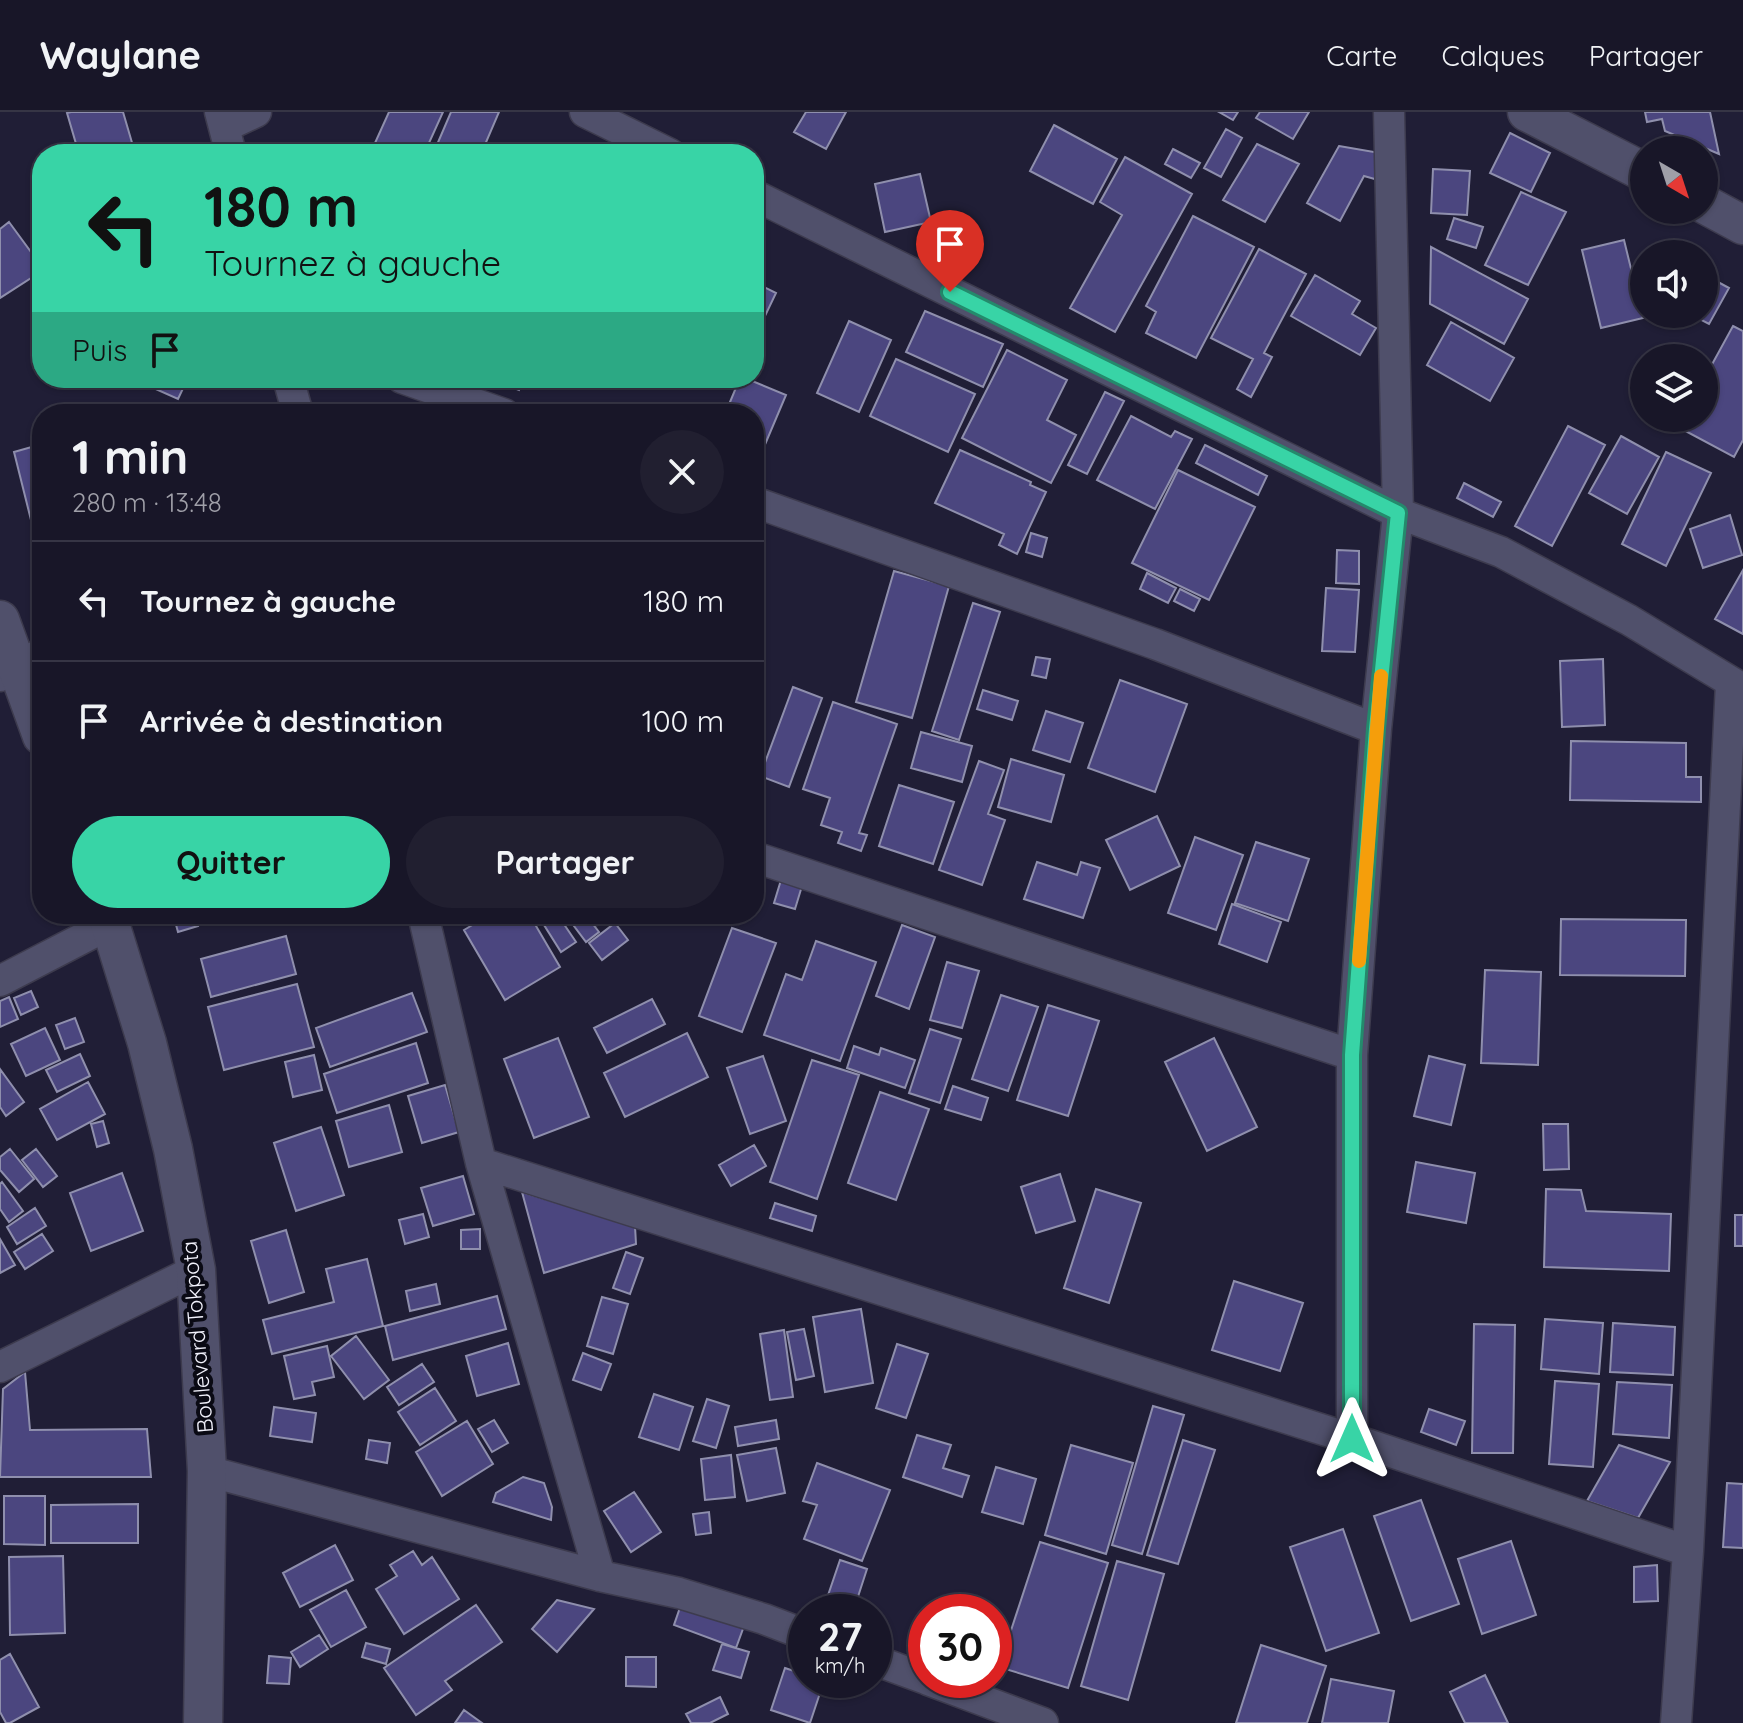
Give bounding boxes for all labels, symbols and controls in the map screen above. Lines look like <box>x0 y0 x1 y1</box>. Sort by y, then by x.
text: Waylane <box>40 31 201 79</box>
text: Carte <box>1326 38 1397 73</box>
text: Calques <box>1441 38 1545 73</box>
text: Partager <box>1589 38 1703 73</box>
north arrow <box>1630 136 1718 224</box>
map controls <box>1630 136 1718 432</box>
text: 180 m <box>204 171 358 241</box>
icon: left <box>72 176 176 280</box>
pin <box>916 210 984 292</box>
icon: arrive <box>928 222 972 266</box>
text: Tournez à gauche <box>204 240 501 285</box>
button: sound <box>1630 240 1718 328</box>
icon: arrive <box>143 328 187 372</box>
text: Puis <box>72 331 127 369</box>
button: layers <box>1630 344 1718 432</box>
text: 1 min <box>72 426 188 486</box>
button: close <box>640 430 724 514</box>
text: 280 m · 13:48 <box>72 486 222 519</box>
icon: left <box>72 579 116 623</box>
text: Tournez à gauche <box>140 582 396 620</box>
text: 180 m <box>643 582 724 620</box>
icon: arrive <box>72 699 116 743</box>
text: Arrivée à destination <box>140 702 443 740</box>
text: 100 m <box>642 702 724 740</box>
button: Quitter <box>72 816 390 908</box>
button: Partager <box>406 816 724 908</box>
street label: Boulevard Tokpota <box>175 1240 219 1434</box>
position arrow <box>1310 1397 1394 1481</box>
speed limit sign: 30 <box>908 1594 1012 1698</box>
text: 27 <box>818 1611 862 1661</box>
text: km/h <box>815 1653 865 1678</box>

